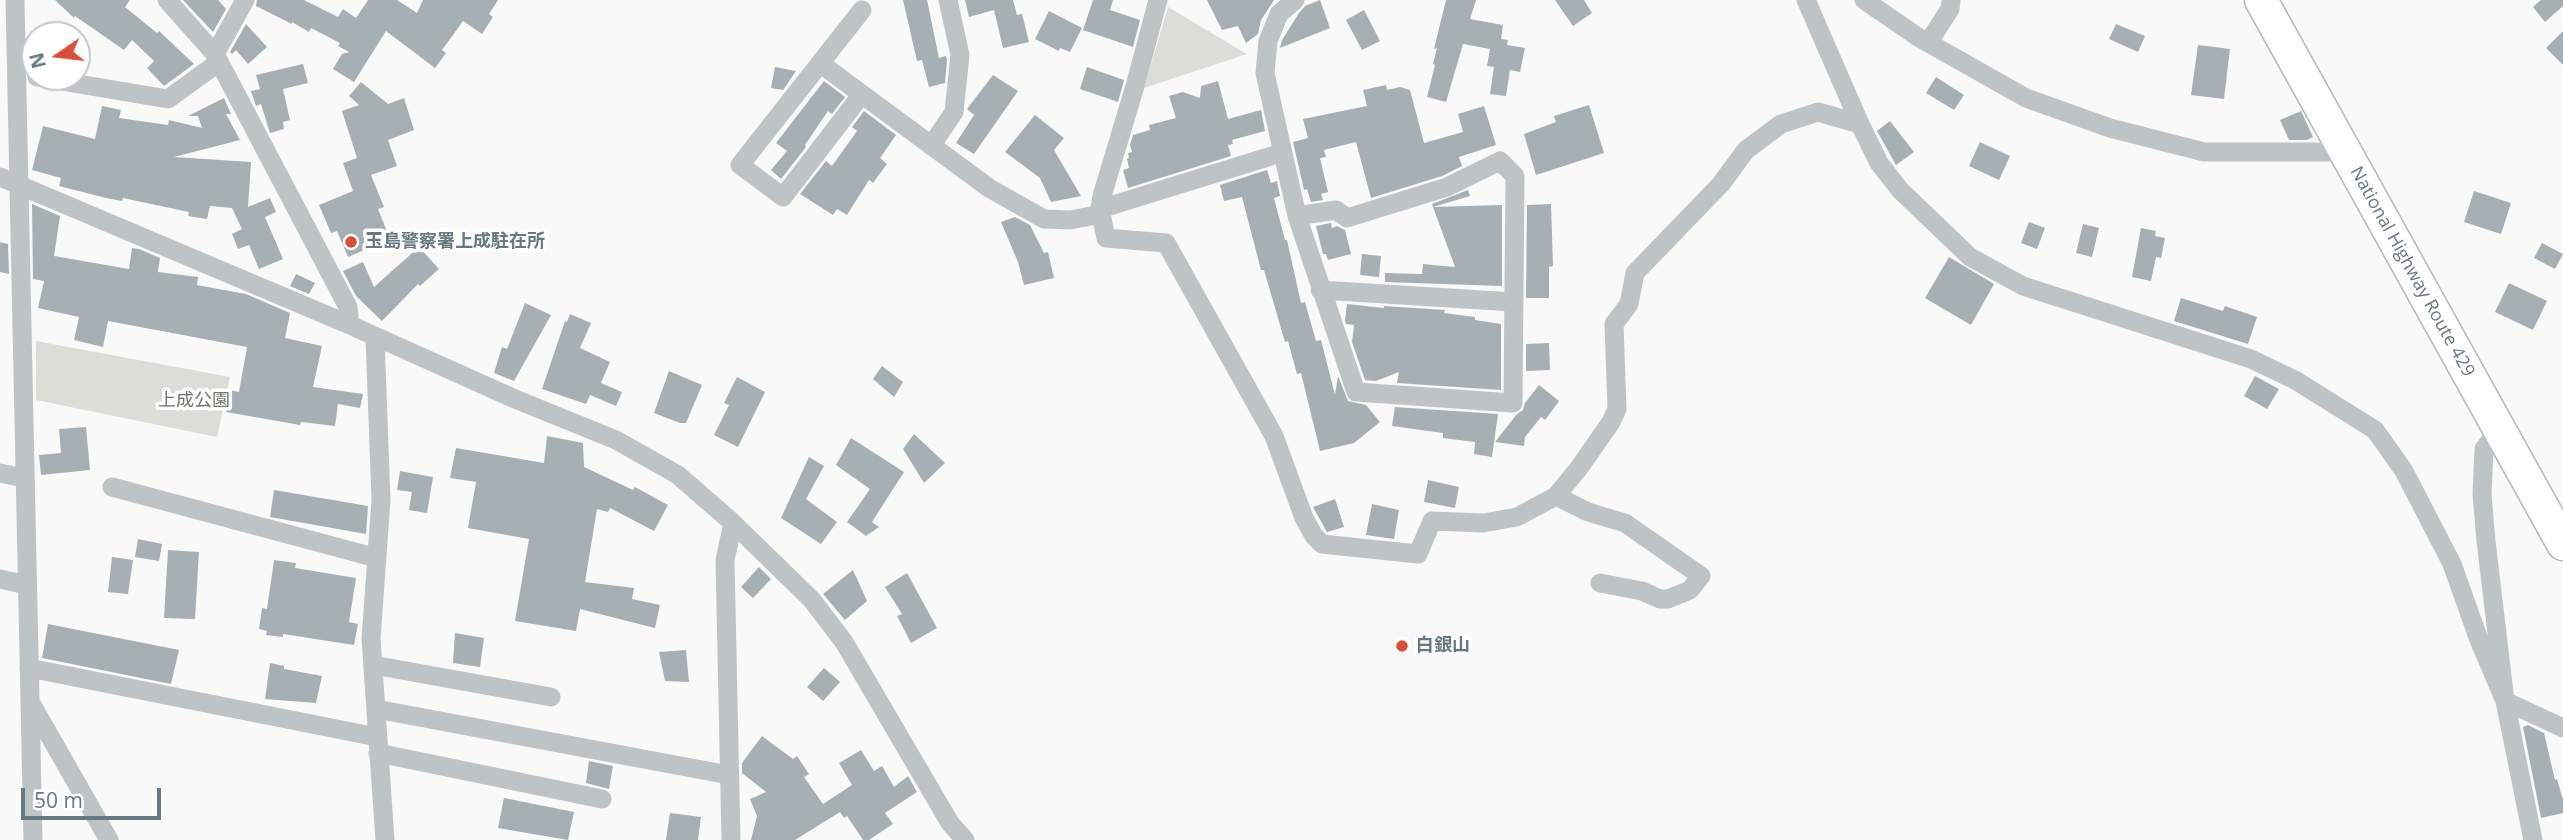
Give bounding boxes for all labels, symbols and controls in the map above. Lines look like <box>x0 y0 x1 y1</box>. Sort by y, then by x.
north arrow <box>21 21 91 91</box>
text: N <box>23 50 52 71</box>
street label: National Highway Route 429 <box>2345 163 2479 381</box>
place label: 玉島警察署上成駐在所 <box>365 231 545 253</box>
marker: 玉島警察署上成駐在所 <box>343 234 359 250</box>
park label: 上成公園 <box>158 390 230 412</box>
place label: 白銀山 <box>1416 635 1470 657</box>
marker: 白銀山 <box>1394 638 1410 654</box>
scale bar <box>24 774 164 818</box>
text: 50 m <box>34 786 83 814</box>

